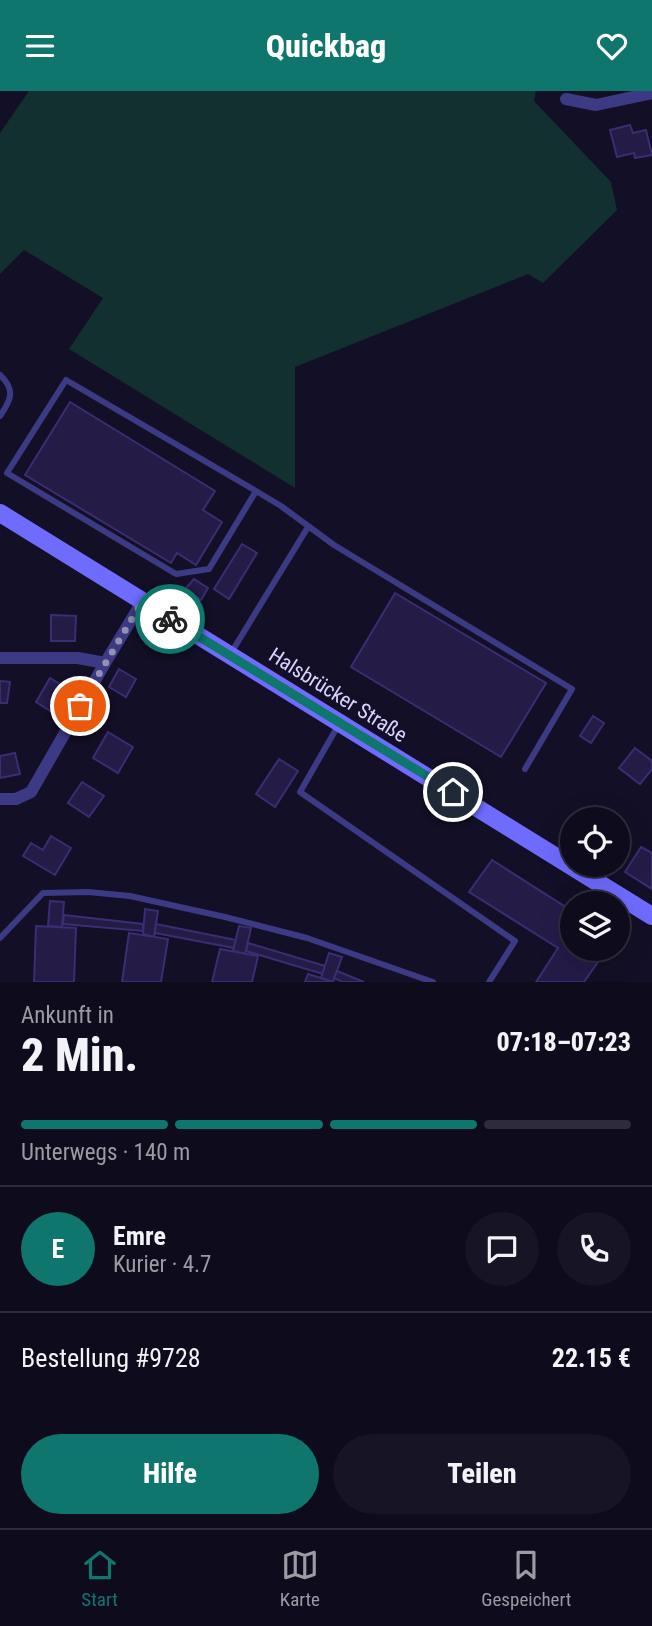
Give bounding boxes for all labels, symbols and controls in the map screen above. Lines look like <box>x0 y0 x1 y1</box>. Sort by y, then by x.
icon: menu <box>21 27 59 65</box>
text: Quickbag <box>266 27 386 65</box>
icon: heart <box>593 27 631 65</box>
courier <box>135 584 205 654</box>
icon: bike <box>151 600 189 638</box>
street label: Halsbrücker Straße <box>264 643 412 747</box>
pin <box>50 676 110 736</box>
icon: bag <box>61 687 99 725</box>
pin <box>423 762 483 822</box>
icon: home <box>434 773 472 811</box>
map controls <box>560 807 630 961</box>
button: locate <box>560 807 630 877</box>
button: layers <box>560 891 630 961</box>
text: Ankunft in <box>21 1002 114 1029</box>
text: 07:18–07:23 <box>497 1027 631 1057</box>
text: 2 Min. <box>21 1028 138 1082</box>
text: Unterwegs · 140 m <box>21 1139 190 1166</box>
button: chat <box>465 1212 539 1286</box>
button: phone <box>557 1212 631 1286</box>
text: Emre <box>113 1221 166 1251</box>
text: E <box>52 1234 64 1264</box>
text: Kurier · 4.7 <box>113 1251 211 1278</box>
text: Bestellung #9728 <box>21 1343 201 1373</box>
text: 22.15 € <box>552 1343 631 1373</box>
button: Hilfe <box>21 1434 319 1514</box>
button: Teilen <box>333 1434 631 1514</box>
tab: Start <box>81 1546 119 1611</box>
tab: Karte <box>280 1546 320 1611</box>
tab: Gespeichert <box>481 1546 571 1611</box>

